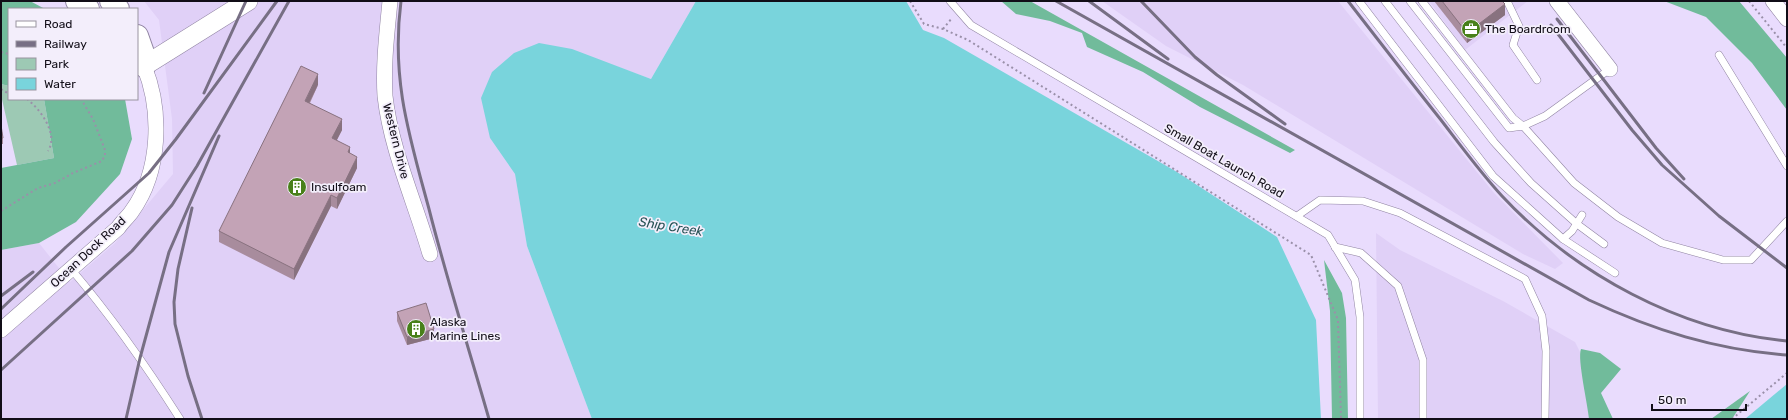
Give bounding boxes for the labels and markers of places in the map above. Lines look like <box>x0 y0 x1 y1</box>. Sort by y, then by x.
office icon: The Boardroom <box>1460 18 1482 40</box>
place label: The Boardroom <box>1485 22 1571 36</box>
building icon: Insulfoam <box>286 176 308 198</box>
place label: Insulfoam <box>311 180 367 194</box>
place label: Alaska Marine Lines <box>430 315 500 343</box>
building icon: Alaska Marine Lines <box>405 318 427 340</box>

